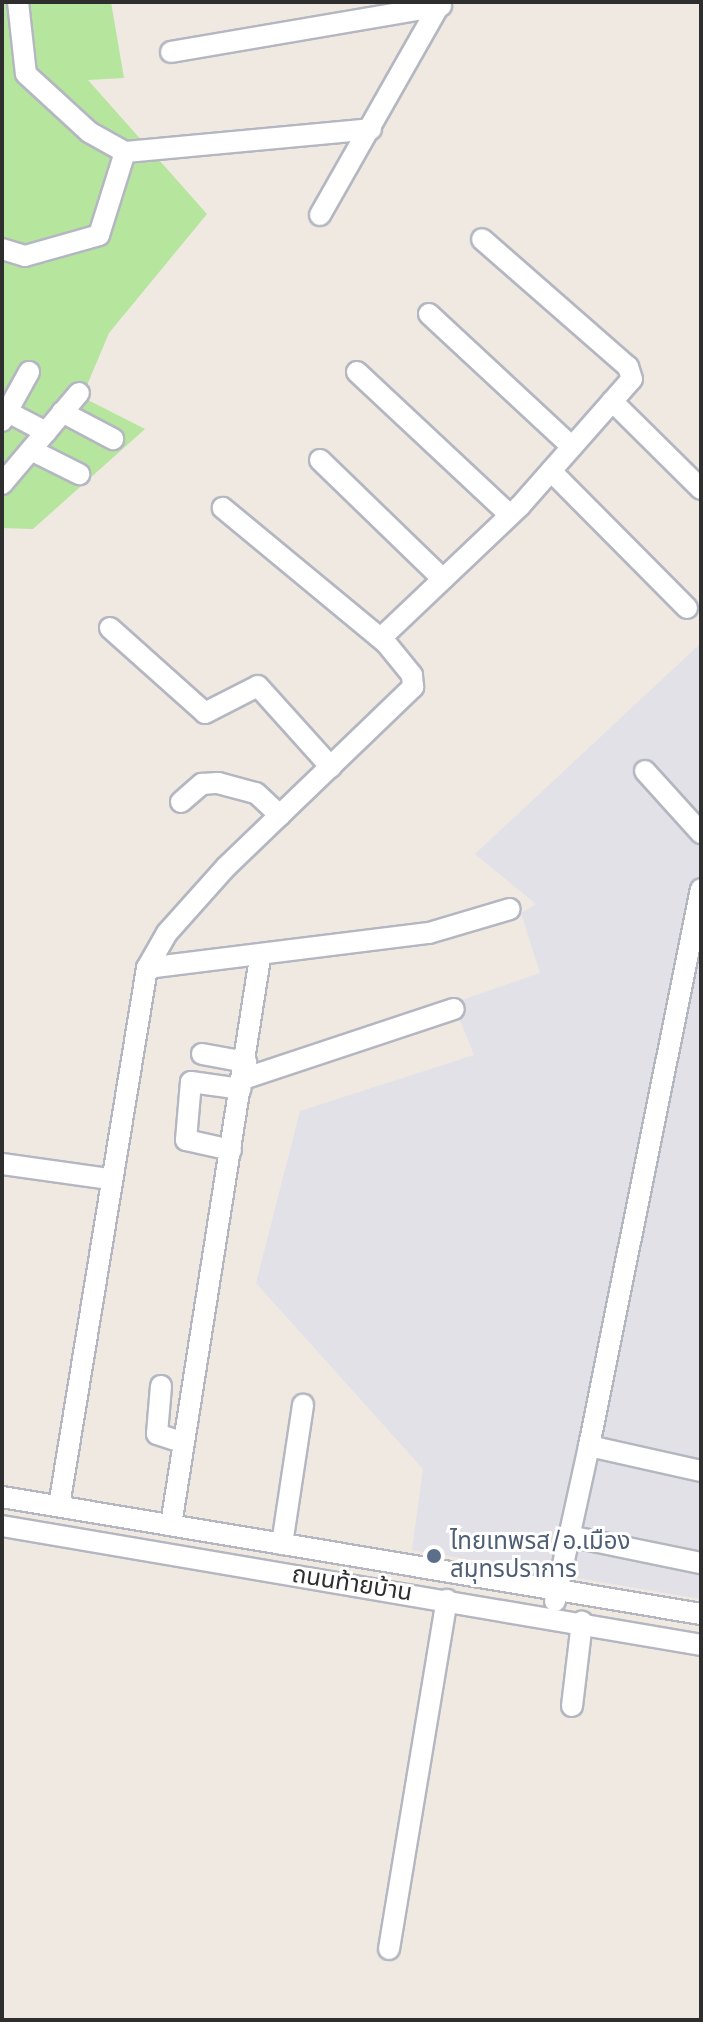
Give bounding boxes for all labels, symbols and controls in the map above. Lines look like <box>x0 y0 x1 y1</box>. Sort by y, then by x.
place label: ไทยเทพรส/อ.เมือง สมุทรปราการ <box>450 1528 630 1584</box>
marker: ไทยเทพรส/อ.เมือง สมุทรปราการ <box>425 1547 443 1565</box>
street label: ถนนท้ายบ้าน <box>290 1560 414 1608</box>

